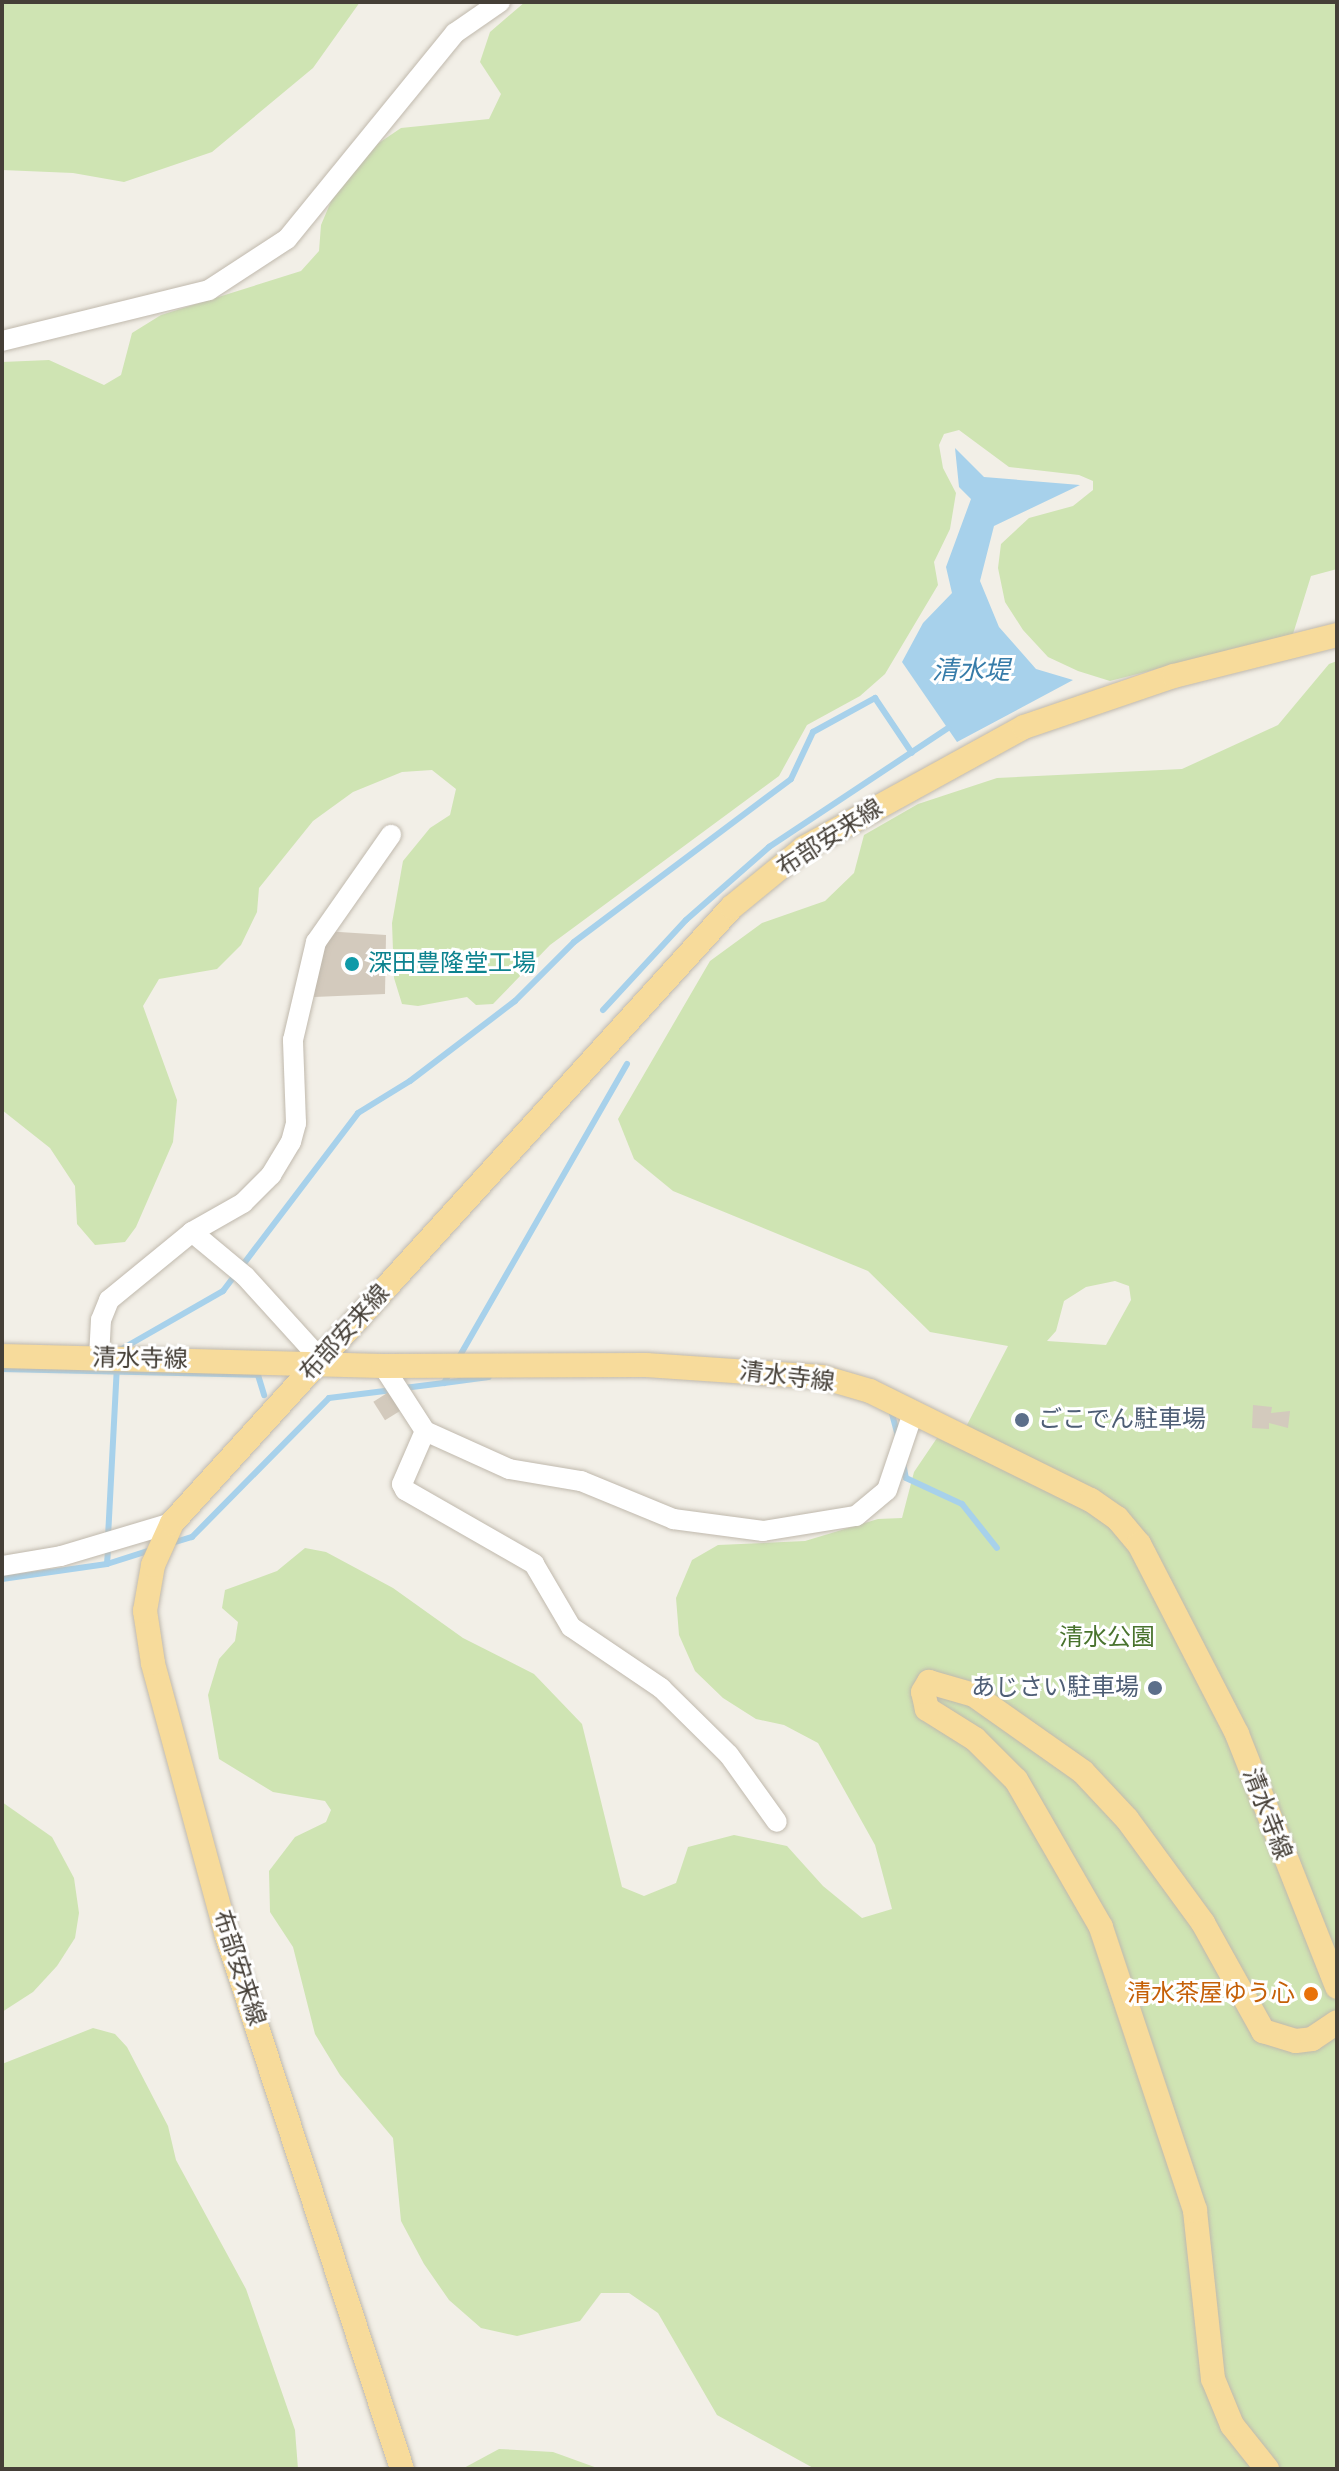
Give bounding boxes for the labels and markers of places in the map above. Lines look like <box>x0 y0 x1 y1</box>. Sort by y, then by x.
place label: 深田豊隆堂工場 <box>368 950 536 978</box>
marker: 深田豊隆堂工場 <box>343 955 361 973</box>
place label: ごこでん駐車場 <box>1038 1406 1206 1434</box>
marker: ごこでん駐車場 <box>1013 1411 1031 1429</box>
place label: あじさい駐車場 <box>971 1674 1139 1702</box>
marker: あじさい駐車場 <box>1146 1679 1164 1697</box>
place label: 清水茶屋ゆう心 <box>1127 1980 1295 2008</box>
marker: 清水茶屋ゆう心 <box>1302 1985 1320 2003</box>

